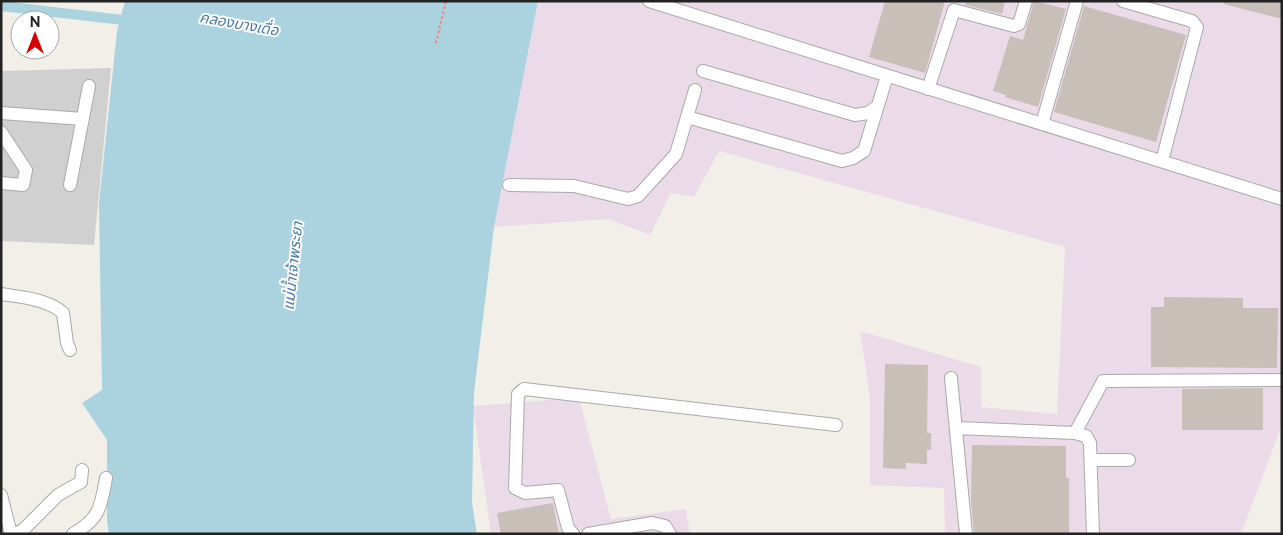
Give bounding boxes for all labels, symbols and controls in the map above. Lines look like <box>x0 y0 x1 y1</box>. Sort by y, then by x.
water label: คลองบางเดื่อ <box>198 6 282 40</box>
north arrow <box>10 10 60 60</box>
text: N <box>30 14 40 30</box>
water label: แม่น้ำเจ้าพระยา <box>277 220 307 311</box>

